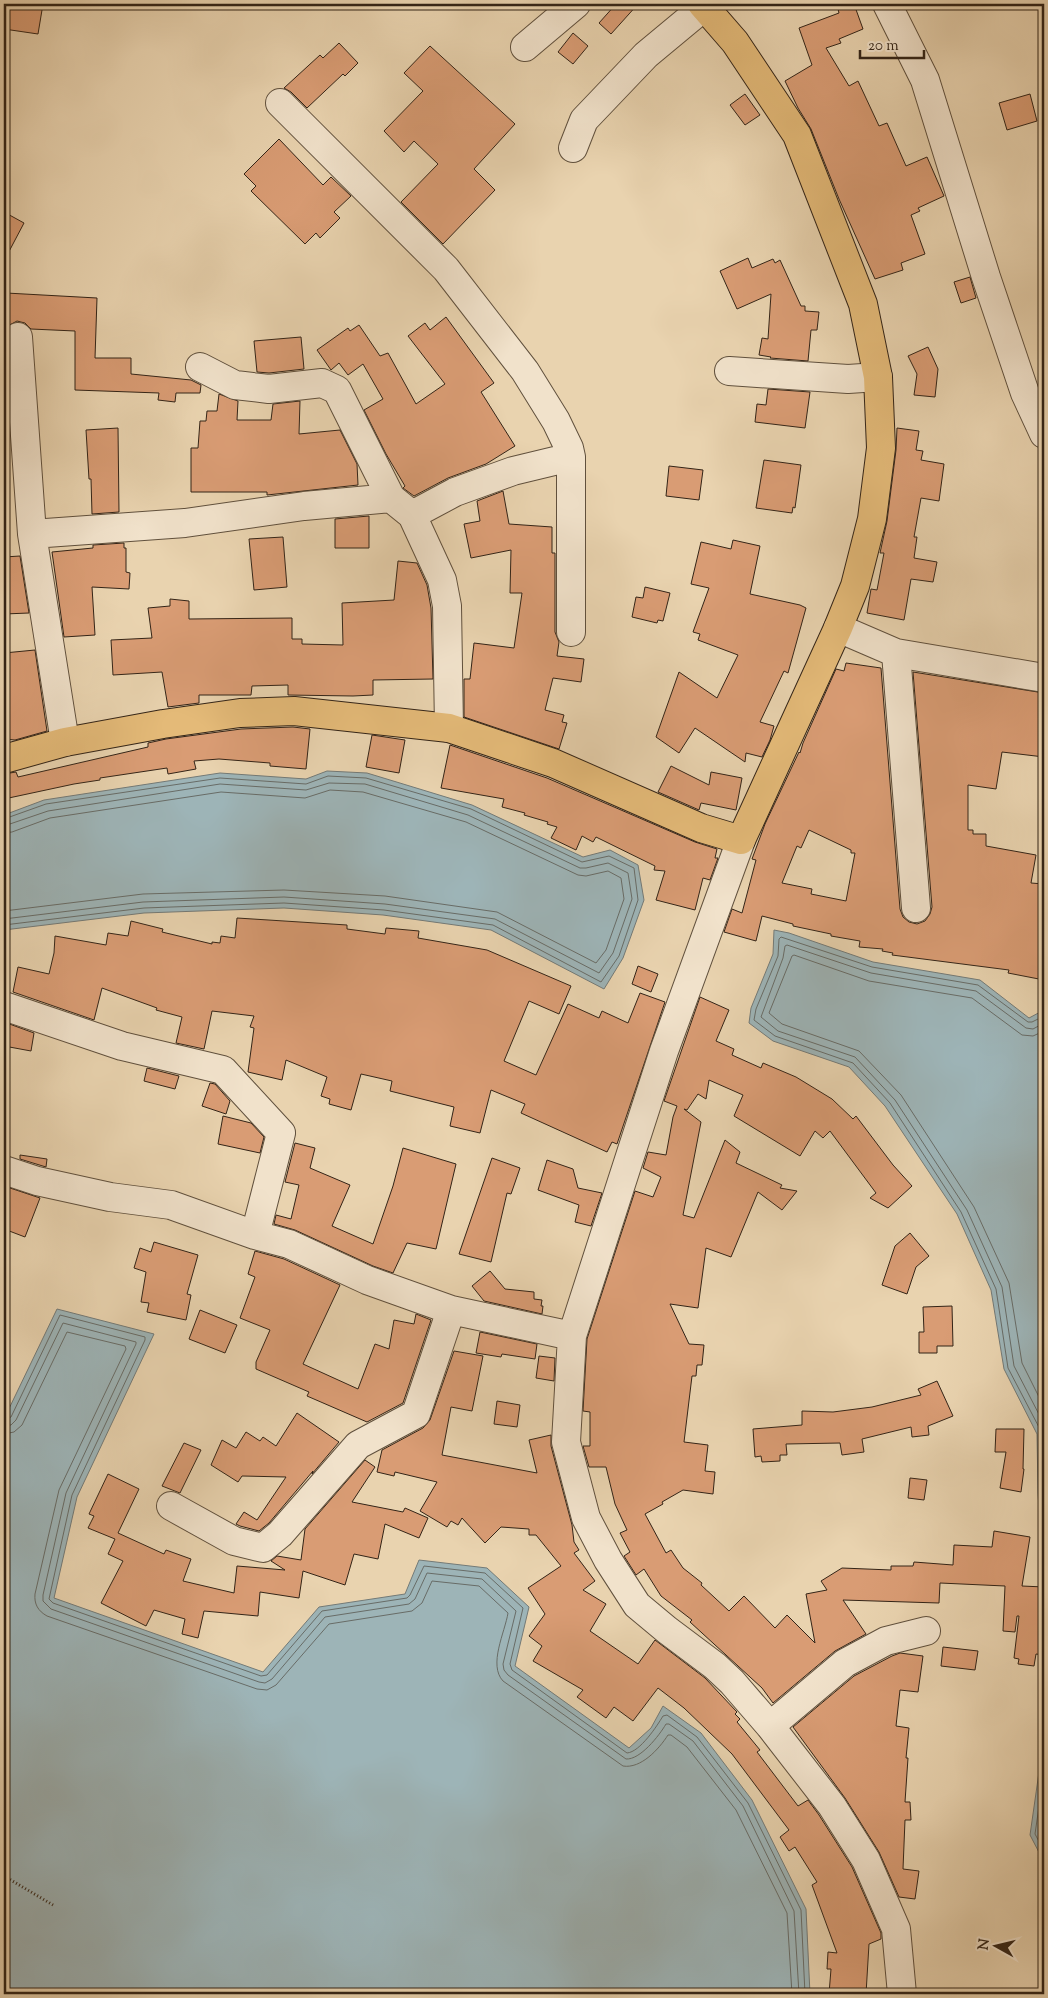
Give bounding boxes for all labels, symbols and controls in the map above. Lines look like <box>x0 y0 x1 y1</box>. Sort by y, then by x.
scale bar <box>860 28 924 60</box>
text: 20 m <box>868 36 899 57</box>
north arrow <box>970 1920 1020 1970</box>
text: N <box>974 1938 996 1951</box>

